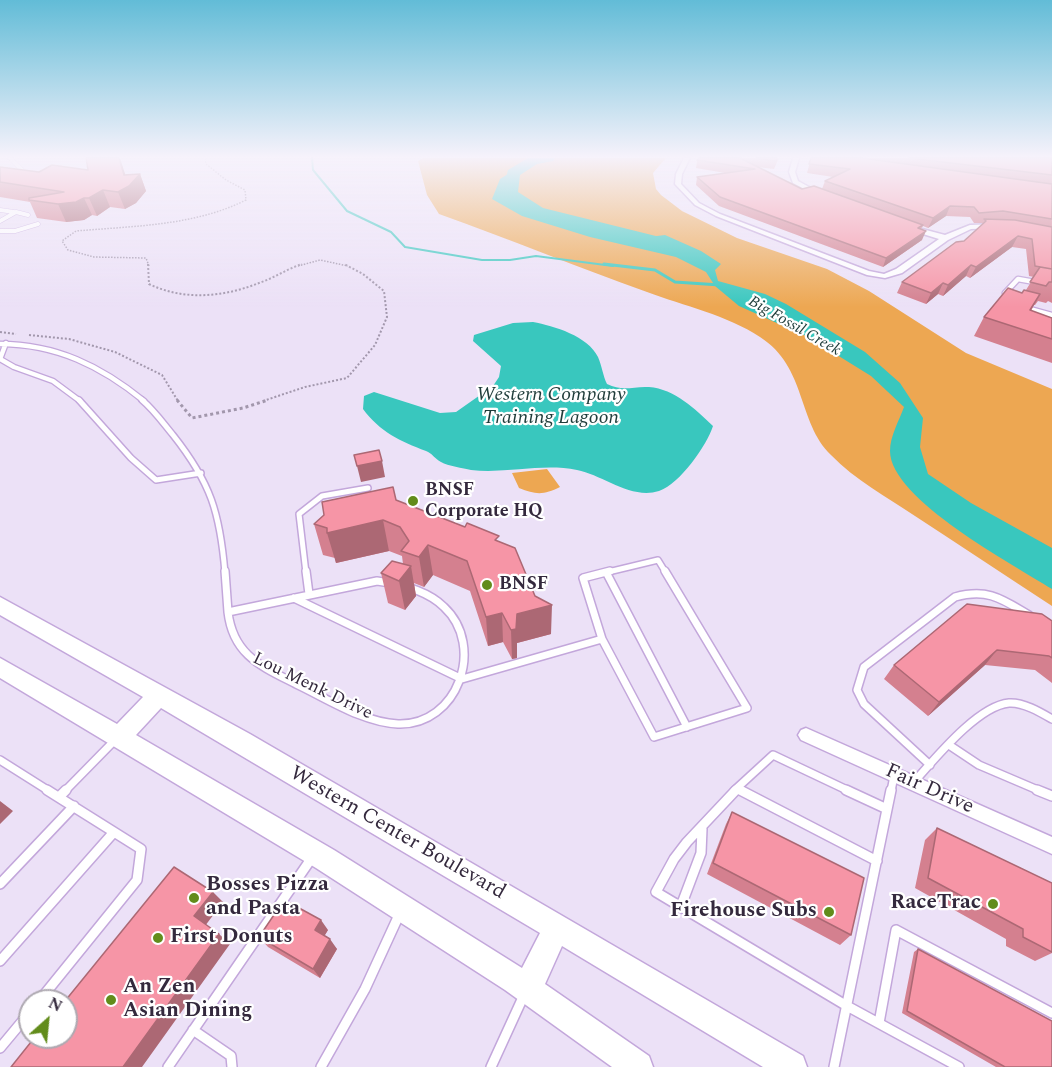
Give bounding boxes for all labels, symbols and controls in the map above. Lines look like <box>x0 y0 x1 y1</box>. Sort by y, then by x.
water label: Big Fossil Creek <box>744 293 844 361</box>
water label: Western Company Training Lagoon <box>476 384 626 431</box>
place label: BNSF Corporate HQ <box>425 480 543 522</box>
marker: BNSF Corporate HQ <box>406 494 420 508</box>
place label: BNSF <box>499 574 548 596</box>
marker: BNSF <box>480 578 494 592</box>
street label: Lou Menk Drive <box>248 649 376 725</box>
street label: Fair Drive <box>881 759 977 821</box>
street label: Western Center Boulevard <box>284 762 510 906</box>
place label: Bosses Pizza and Pasta <box>206 873 329 923</box>
marker: Bosses Pizza and Pasta <box>187 891 201 905</box>
place label: RaceTrac <box>890 891 981 917</box>
marker: RaceTrac <box>986 897 1000 911</box>
place label: Firehouse Subs <box>670 899 817 925</box>
marker: Firehouse Subs <box>822 905 836 919</box>
place label: First Donuts <box>170 925 293 951</box>
marker: First Donuts <box>151 931 165 945</box>
place label: An Zen Asian Dining <box>123 975 252 1025</box>
north arrow <box>18 989 78 1049</box>
text: N <box>44 991 67 1018</box>
marker: An Zen Asian Dining <box>104 993 118 1007</box>

